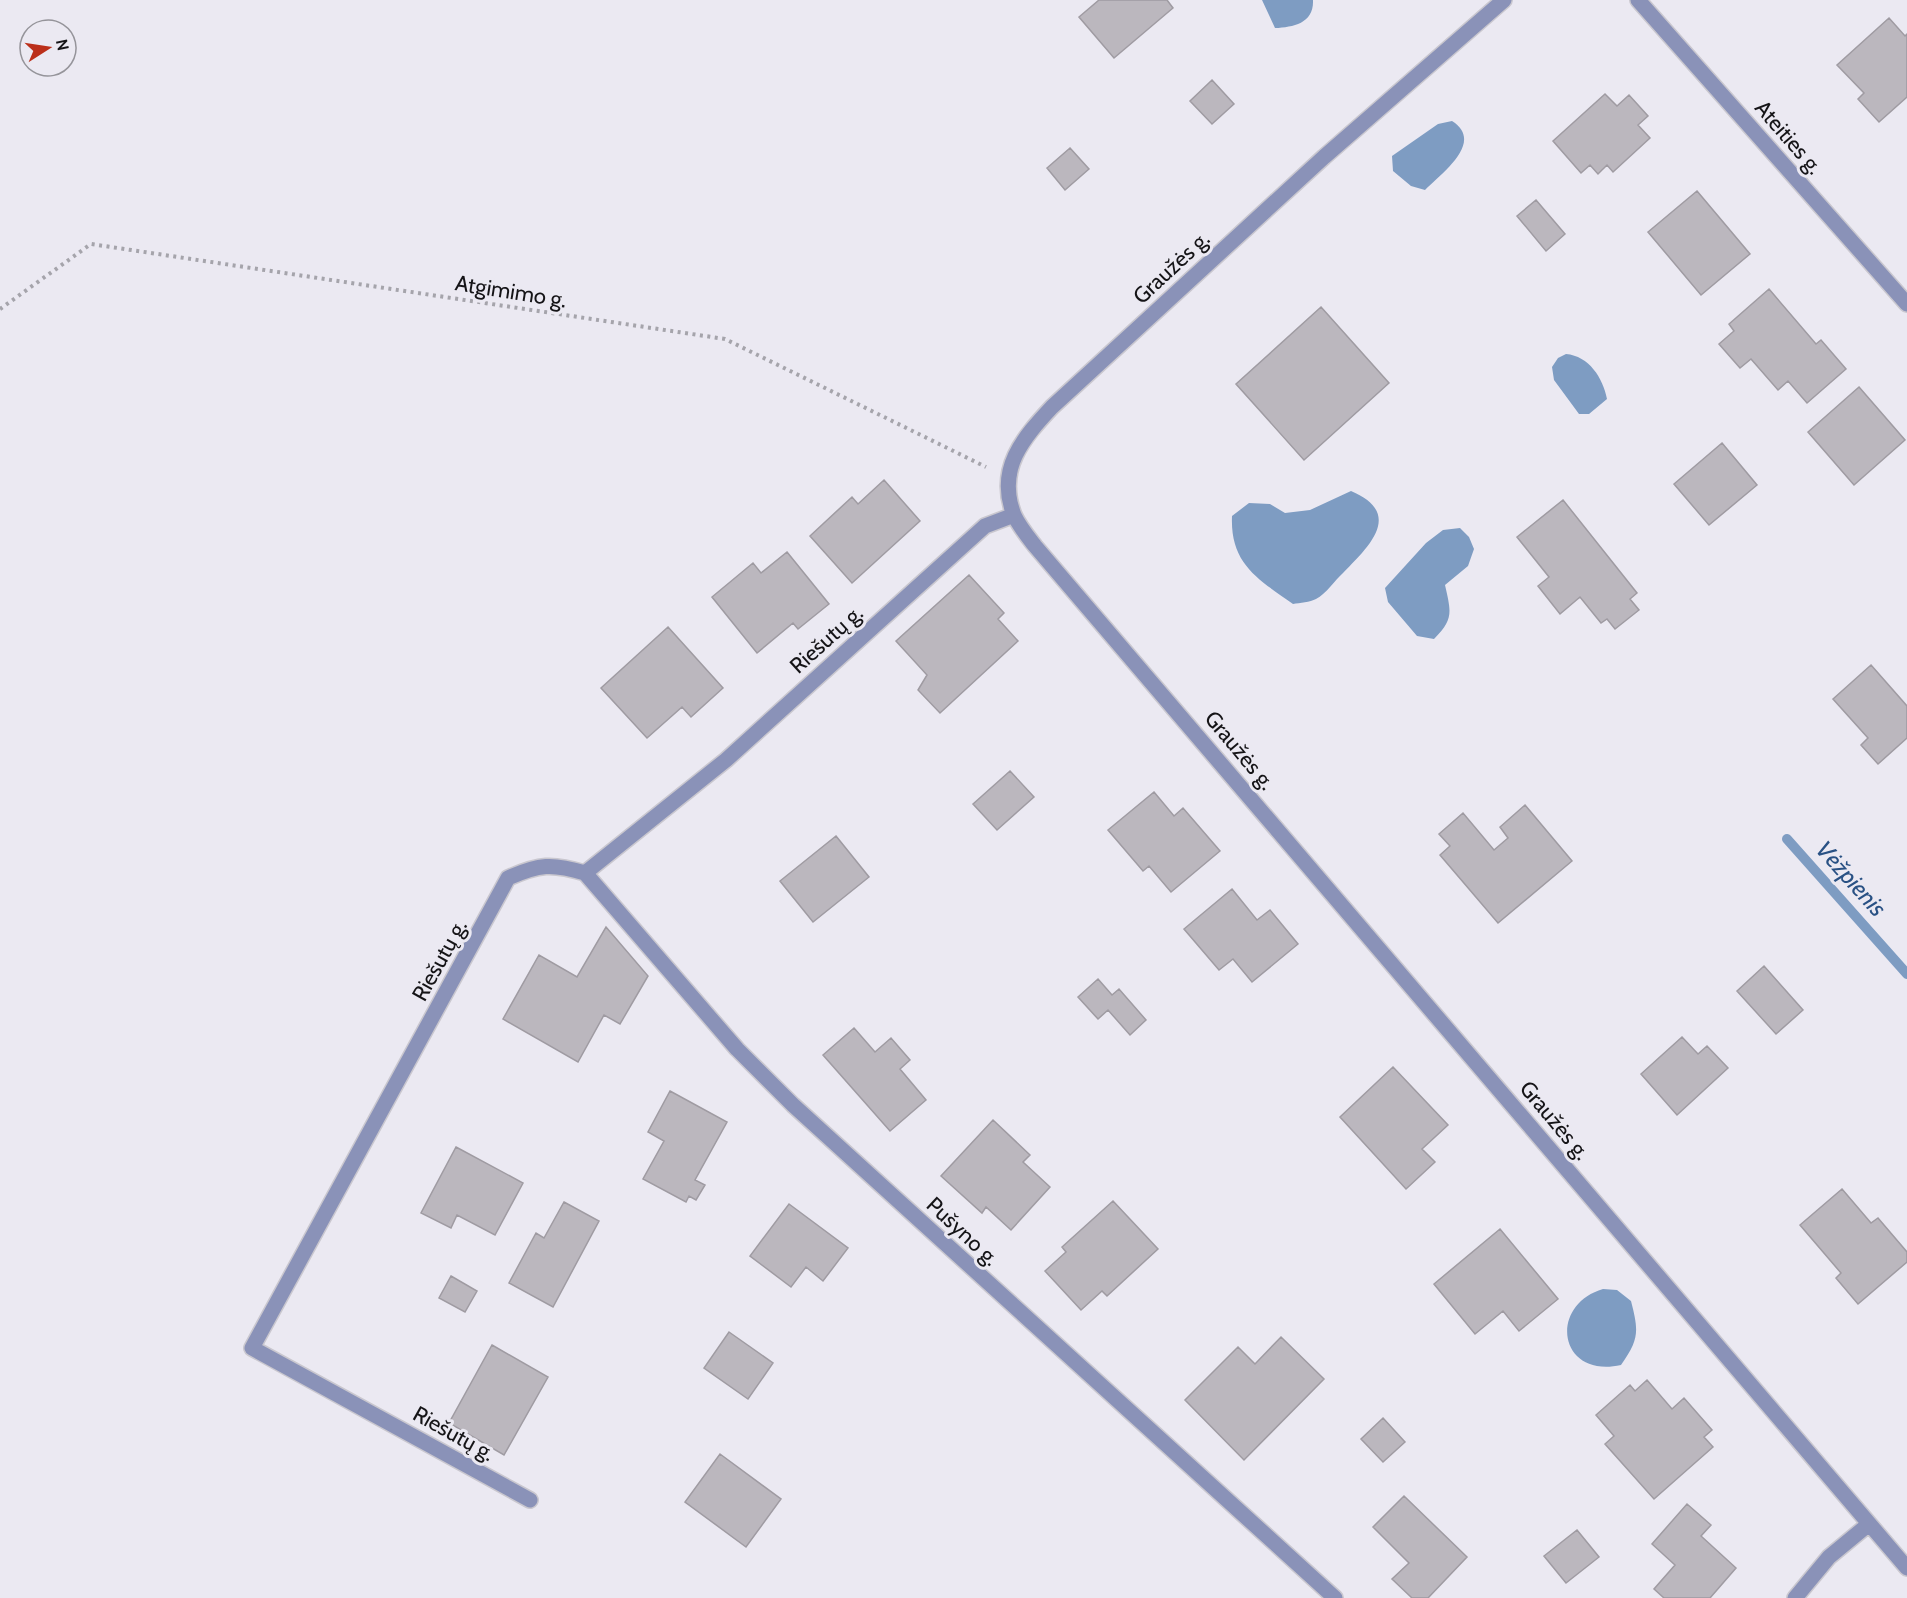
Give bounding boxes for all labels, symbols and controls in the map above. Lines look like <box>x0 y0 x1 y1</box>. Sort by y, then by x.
north arrow <box>18 18 78 78</box>
text: N <box>52 37 73 52</box>
street label: Ateities g. <box>1749 95 1828 180</box>
street label: Graužės g. <box>1127 225 1215 310</box>
street label: Atgimimo g. <box>453 269 568 314</box>
street label: Riešutų g. <box>784 600 868 679</box>
street label: Graužės g. <box>1199 705 1280 795</box>
water label: Vėžpienis <box>1810 835 1893 922</box>
street label: Riešutų g. <box>406 915 473 1006</box>
street label: Graužės g. <box>1514 1075 1595 1165</box>
street label: Pušyno g. <box>921 1191 1004 1272</box>
street label: Riešutų g. <box>408 1400 499 1467</box>

